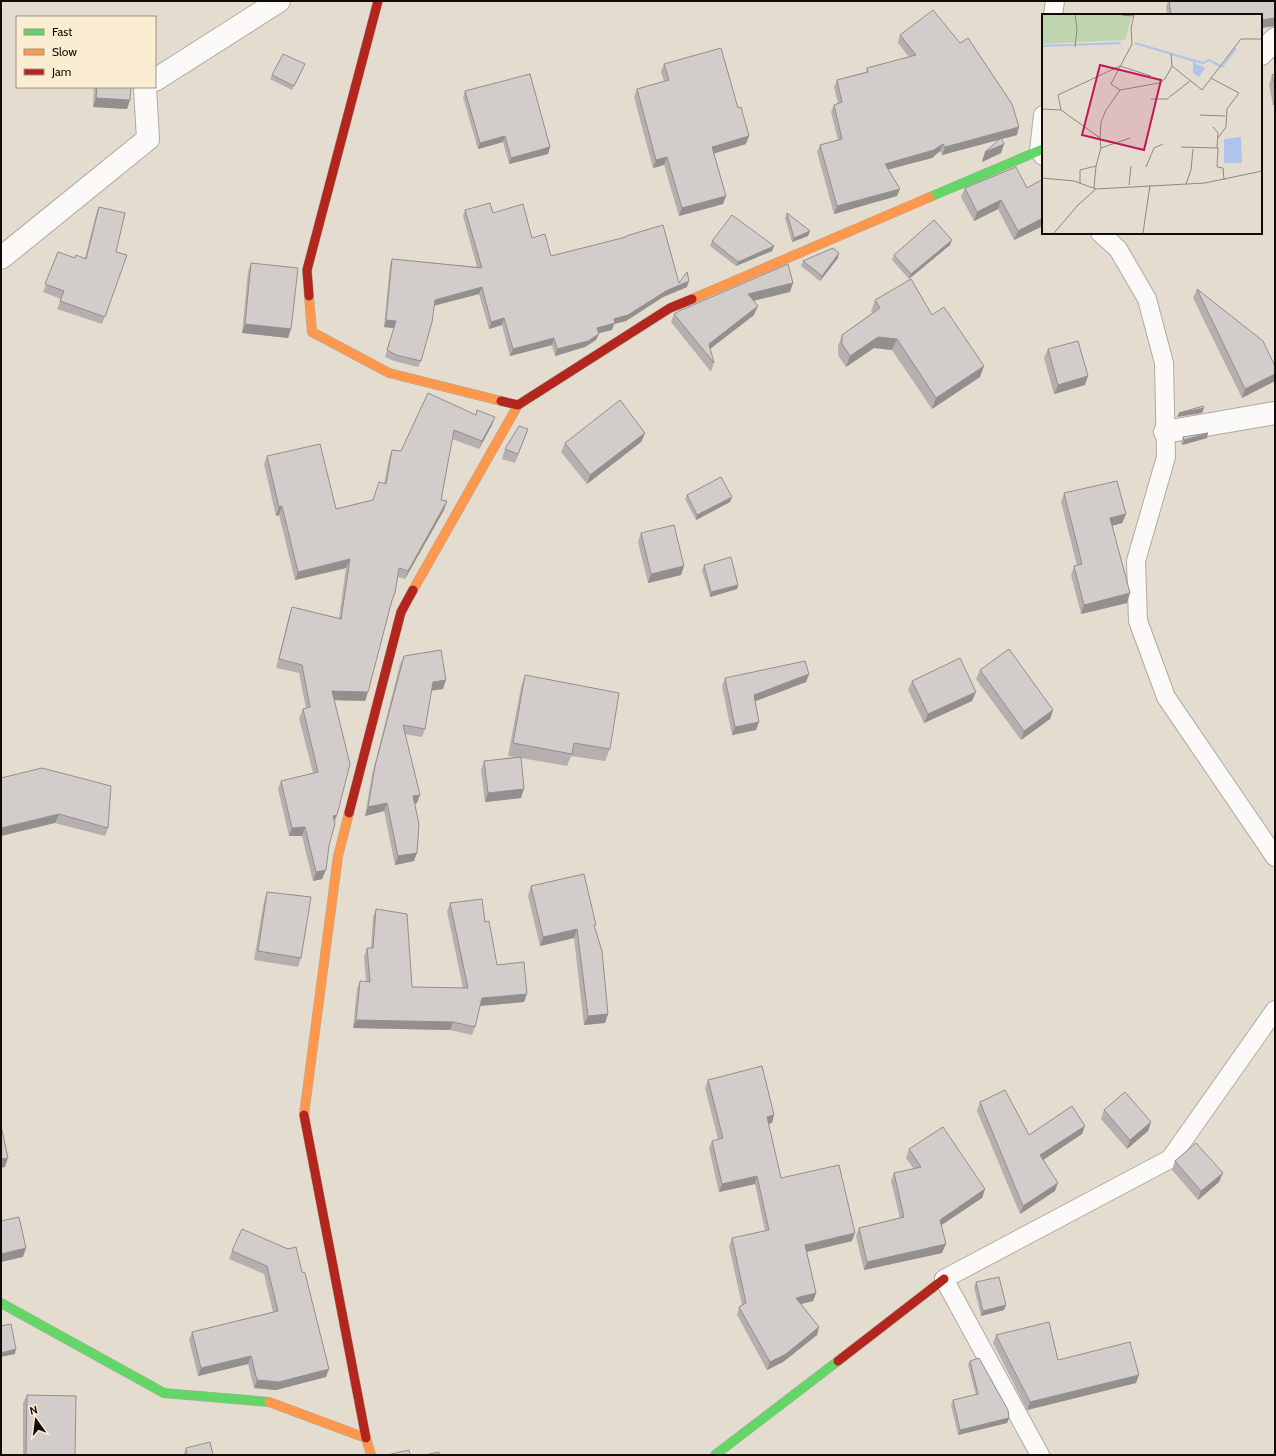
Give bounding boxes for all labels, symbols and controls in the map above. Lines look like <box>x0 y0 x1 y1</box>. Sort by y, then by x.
inset map <box>1042 14 1262 234</box>
legend <box>16 16 156 88</box>
text: Fast <box>52 24 72 39</box>
text: Slow <box>52 44 77 59</box>
text: Jam <box>51 64 71 79</box>
north arrow <box>16 1400 56 1440</box>
text: N <box>28 1403 39 1418</box>

